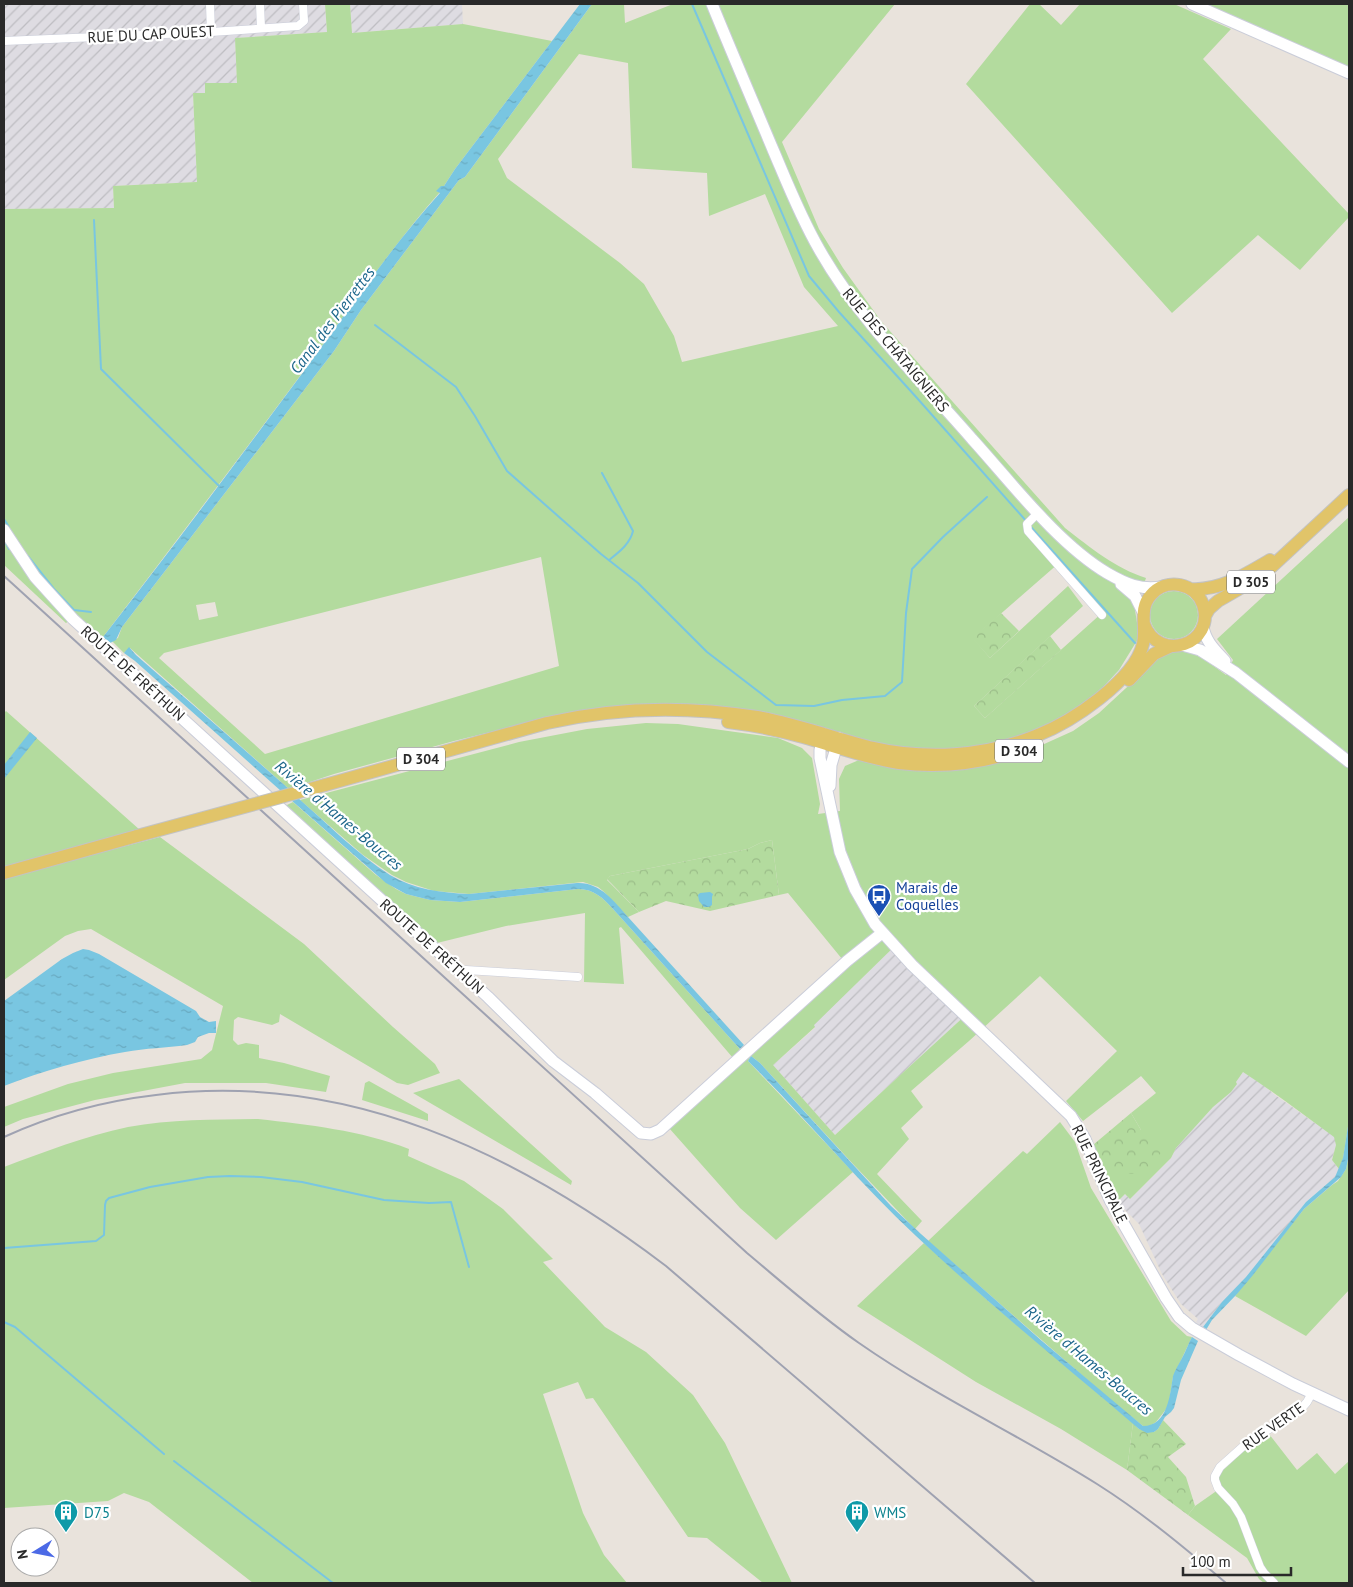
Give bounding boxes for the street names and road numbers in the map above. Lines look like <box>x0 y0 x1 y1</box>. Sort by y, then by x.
street label: RUE DU CAP OUEST <box>87 21 216 47</box>
street label: RUE DES CHÂTAIGNIERS <box>839 284 953 416</box>
road number: D 305 <box>1227 570 1275 594</box>
street label: ROUTE DE FRÉTHUN <box>77 621 189 725</box>
road number: D 304 <box>995 739 1043 762</box>
road number: D 304 <box>397 748 445 771</box>
street label: ROUTE DE FRÉTHUN <box>376 894 488 998</box>
street label: RUE PRINCIPALE <box>1068 1122 1132 1226</box>
street label: RUE VERTE <box>1238 1398 1308 1454</box>

